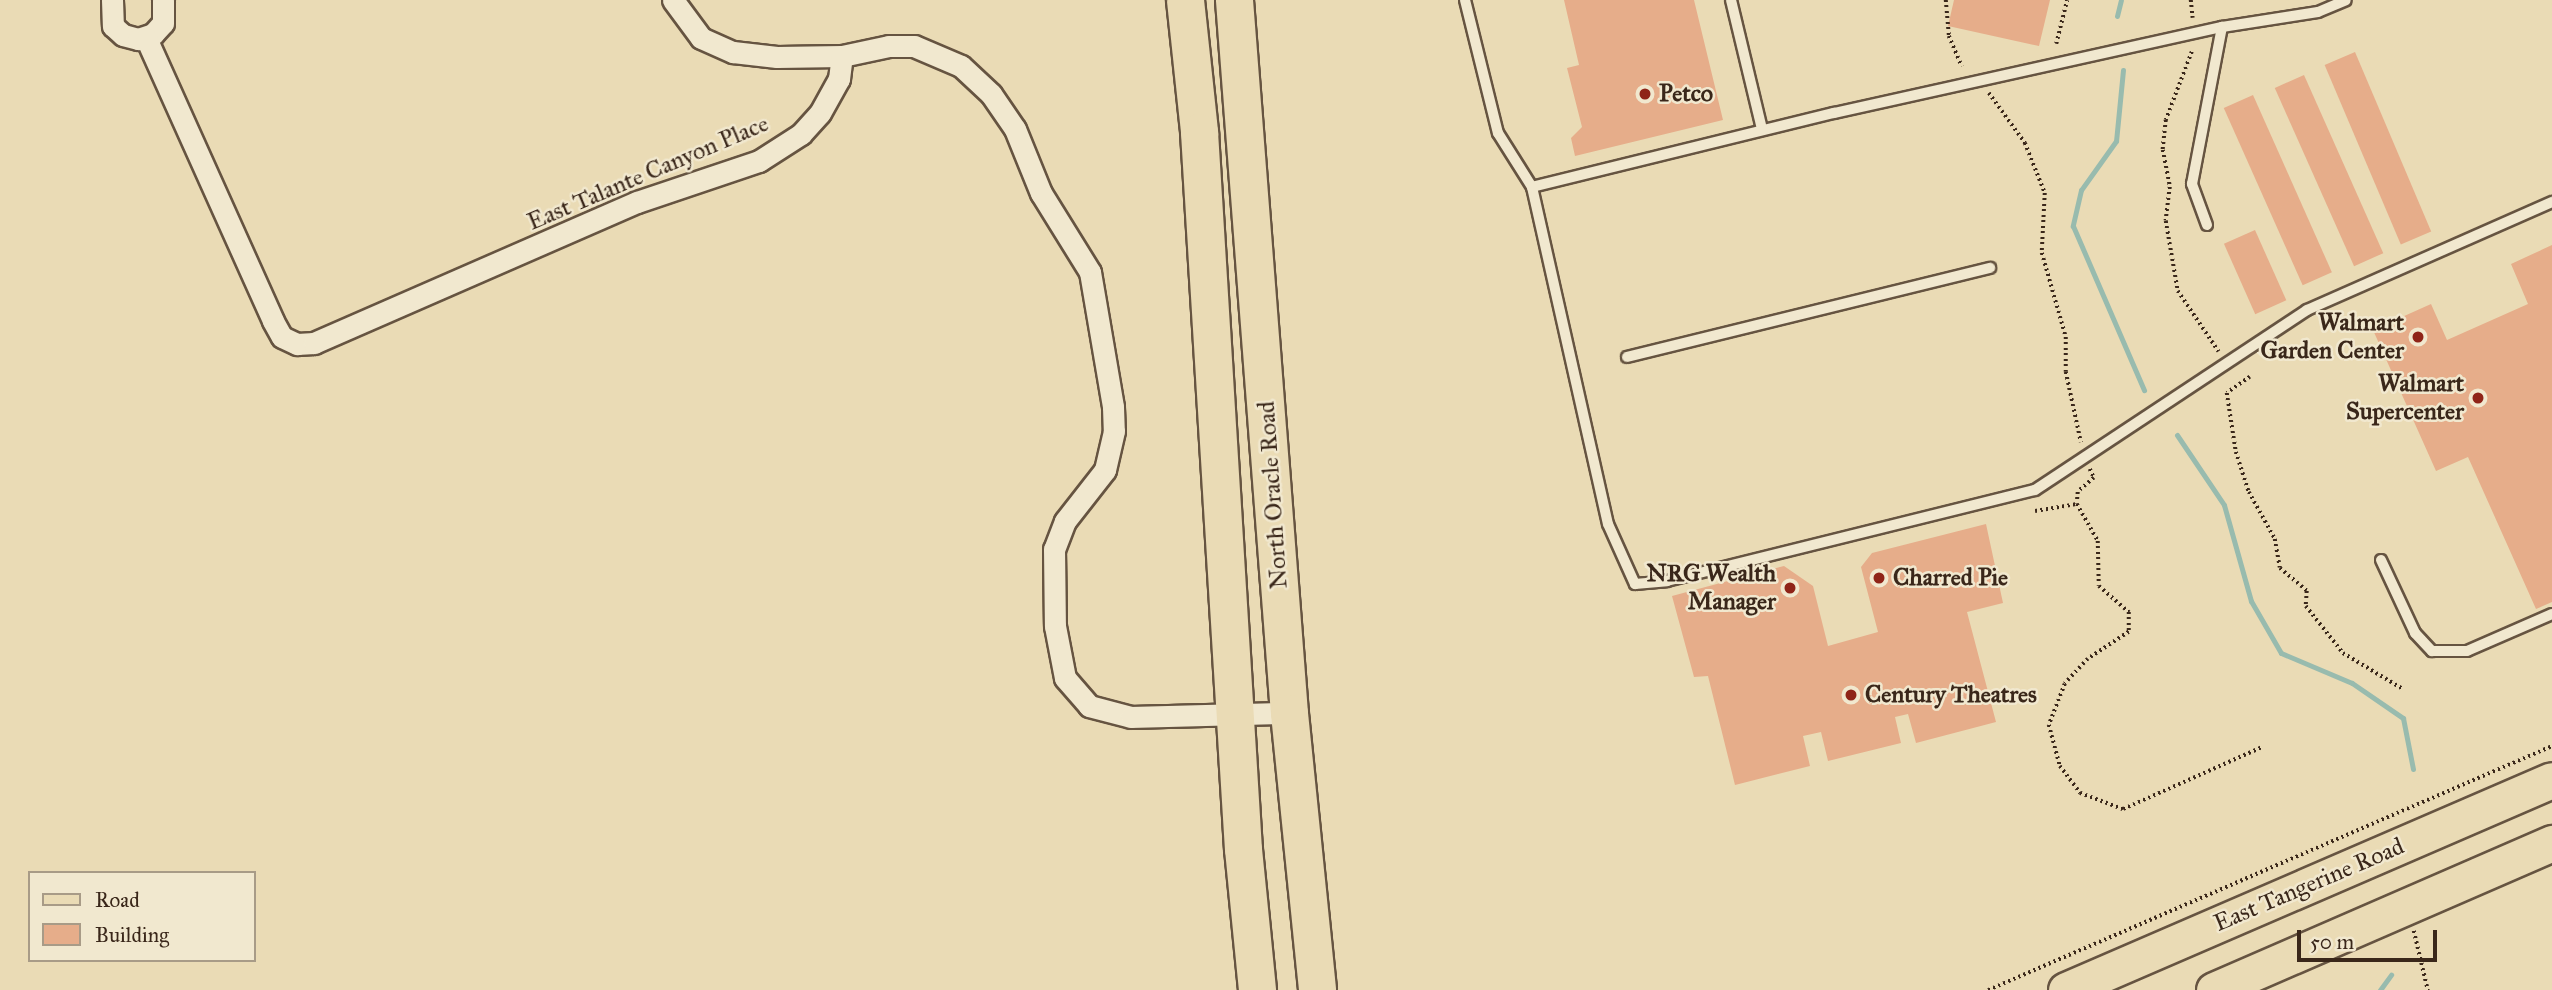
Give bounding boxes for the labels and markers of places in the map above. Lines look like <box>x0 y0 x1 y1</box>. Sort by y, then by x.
place label: Petco <box>1659 80 1713 108</box>
marker: Petco <box>1637 86 1653 102</box>
place label: Walmart Garden Center <box>2261 309 2404 365</box>
marker: Walmart Garden Center <box>2410 329 2426 345</box>
place label: Walmart Supercenter <box>2346 370 2464 426</box>
marker: Walmart Supercenter <box>2470 390 2486 406</box>
place label: NRG Wealth Manager <box>1646 560 1776 616</box>
place label: Charred Pie <box>1893 564 2008 592</box>
marker: Charred Pie <box>1871 570 1887 586</box>
marker: NRG Wealth Manager <box>1782 580 1798 596</box>
place label: Century Theatres <box>1865 681 2037 709</box>
marker: Century Theatres <box>1843 687 1859 703</box>

